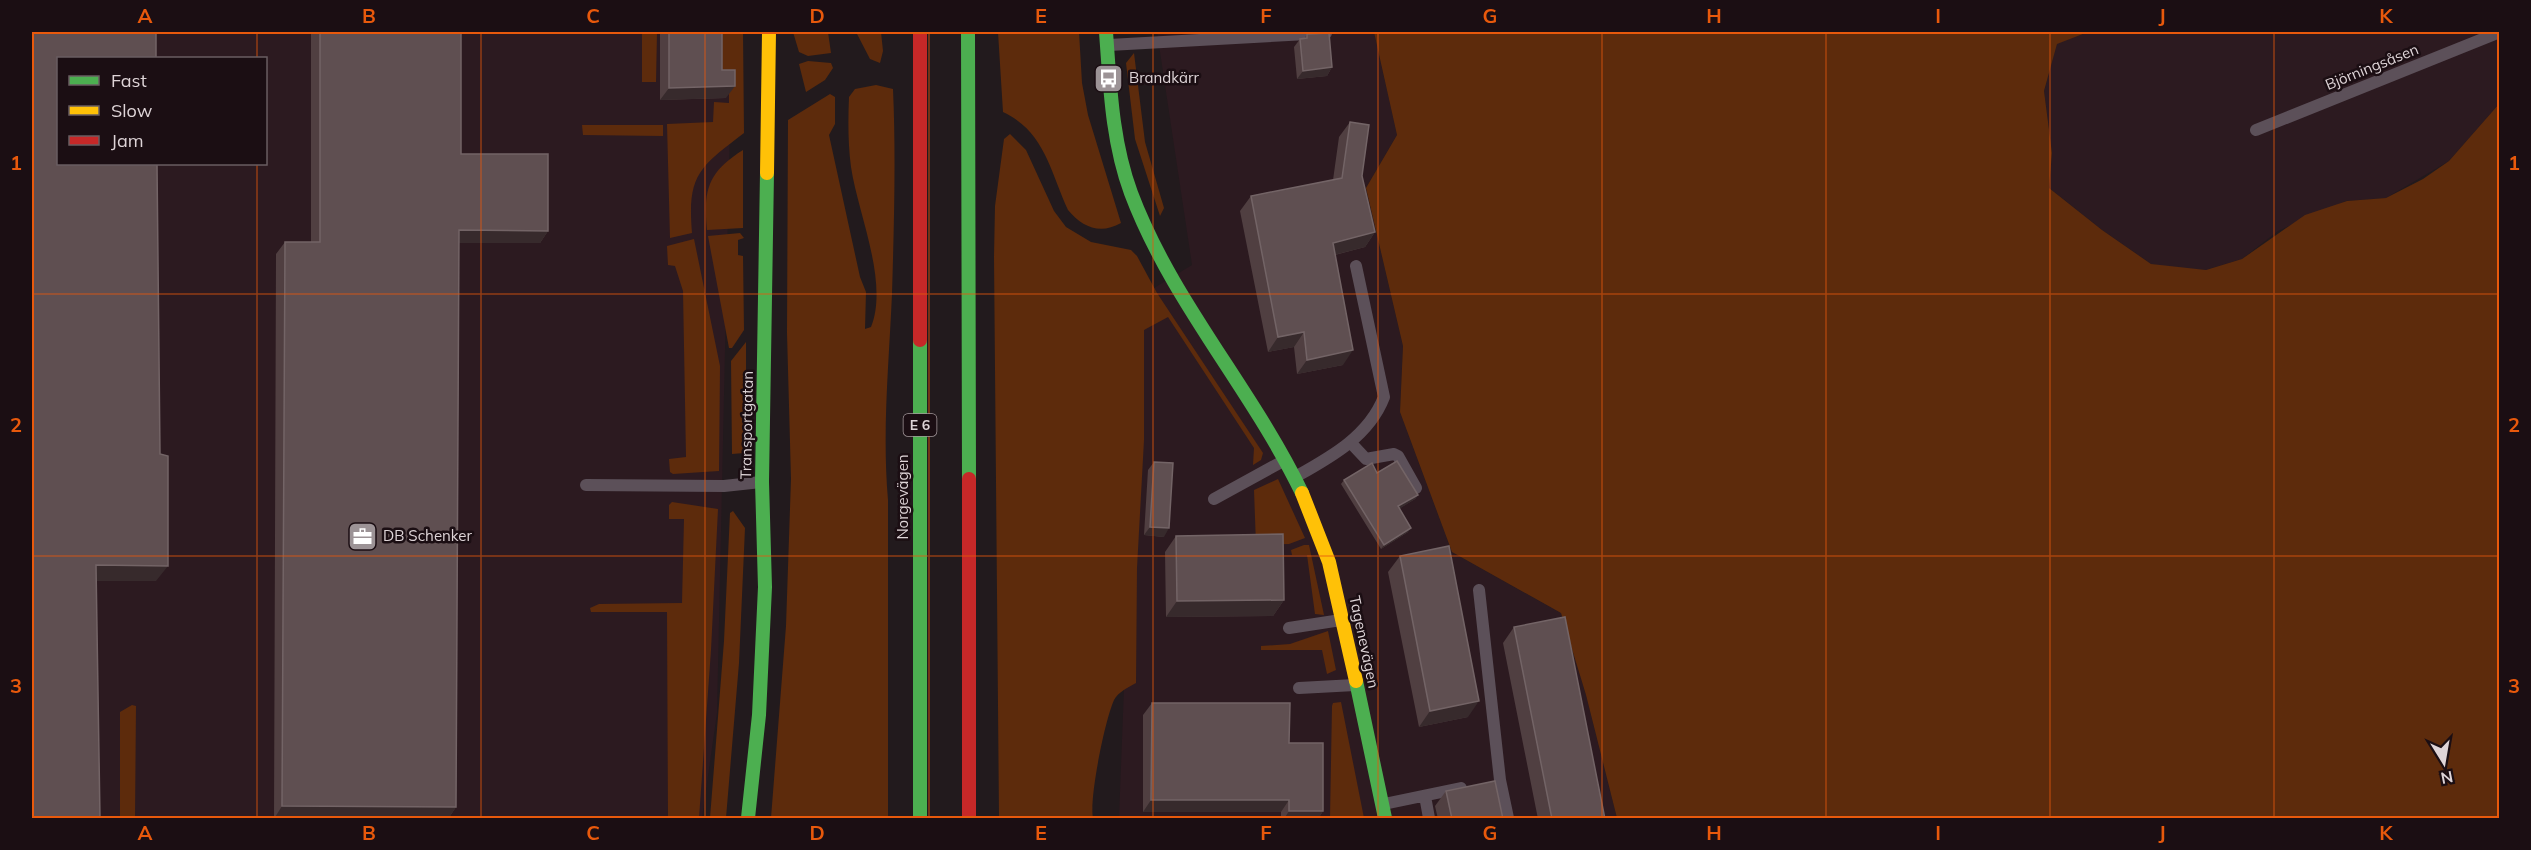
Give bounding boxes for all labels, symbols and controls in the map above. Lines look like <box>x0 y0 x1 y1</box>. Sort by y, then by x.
text: A <box>138 3 153 28</box>
text: B <box>362 3 376 28</box>
text: C <box>586 3 600 28</box>
text: D <box>809 3 825 28</box>
text: E <box>1035 3 1047 28</box>
text: F <box>1260 3 1272 28</box>
text: G <box>1483 3 1497 28</box>
text: H <box>1706 3 1722 28</box>
text: I <box>1935 3 1941 28</box>
text: J <box>2158 3 2166 28</box>
text: K <box>2379 3 2393 28</box>
street label: Björningsåsen <box>2322 39 2421 94</box>
legend <box>57 57 267 165</box>
bus stop icon: Brandkärr <box>1092 62 1124 94</box>
place label: Brandkärr <box>1129 68 1200 87</box>
text: Fast <box>111 69 147 92</box>
text: Slow <box>111 99 153 122</box>
text: Jam <box>111 129 144 152</box>
text: 1 <box>10 150 22 175</box>
text: 1 <box>2508 150 2520 175</box>
street label: Transportgatan <box>736 371 757 479</box>
text: 2 <box>10 412 22 437</box>
text: 2 <box>2508 412 2520 437</box>
road number: E 6 <box>904 414 936 436</box>
street label: Norgevägen <box>893 454 912 540</box>
office icon: DB Schenker <box>346 520 378 552</box>
place label: DB Schenker <box>383 526 473 545</box>
street label: Tagenevägen <box>1345 594 1384 690</box>
text: 3 <box>10 673 22 698</box>
text: 3 <box>2508 673 2520 698</box>
north arrow <box>2414 733 2474 793</box>
text: N <box>2439 767 2455 789</box>
text: A <box>138 820 153 845</box>
text: B <box>362 820 376 845</box>
text: C <box>586 820 600 845</box>
text: D <box>809 820 825 845</box>
text: E <box>1035 820 1047 845</box>
text: F <box>1260 820 1272 845</box>
text: G <box>1483 820 1497 845</box>
text: H <box>1706 820 1722 845</box>
text: I <box>1935 820 1941 845</box>
text: J <box>2158 820 2166 845</box>
text: K <box>2379 820 2393 845</box>

